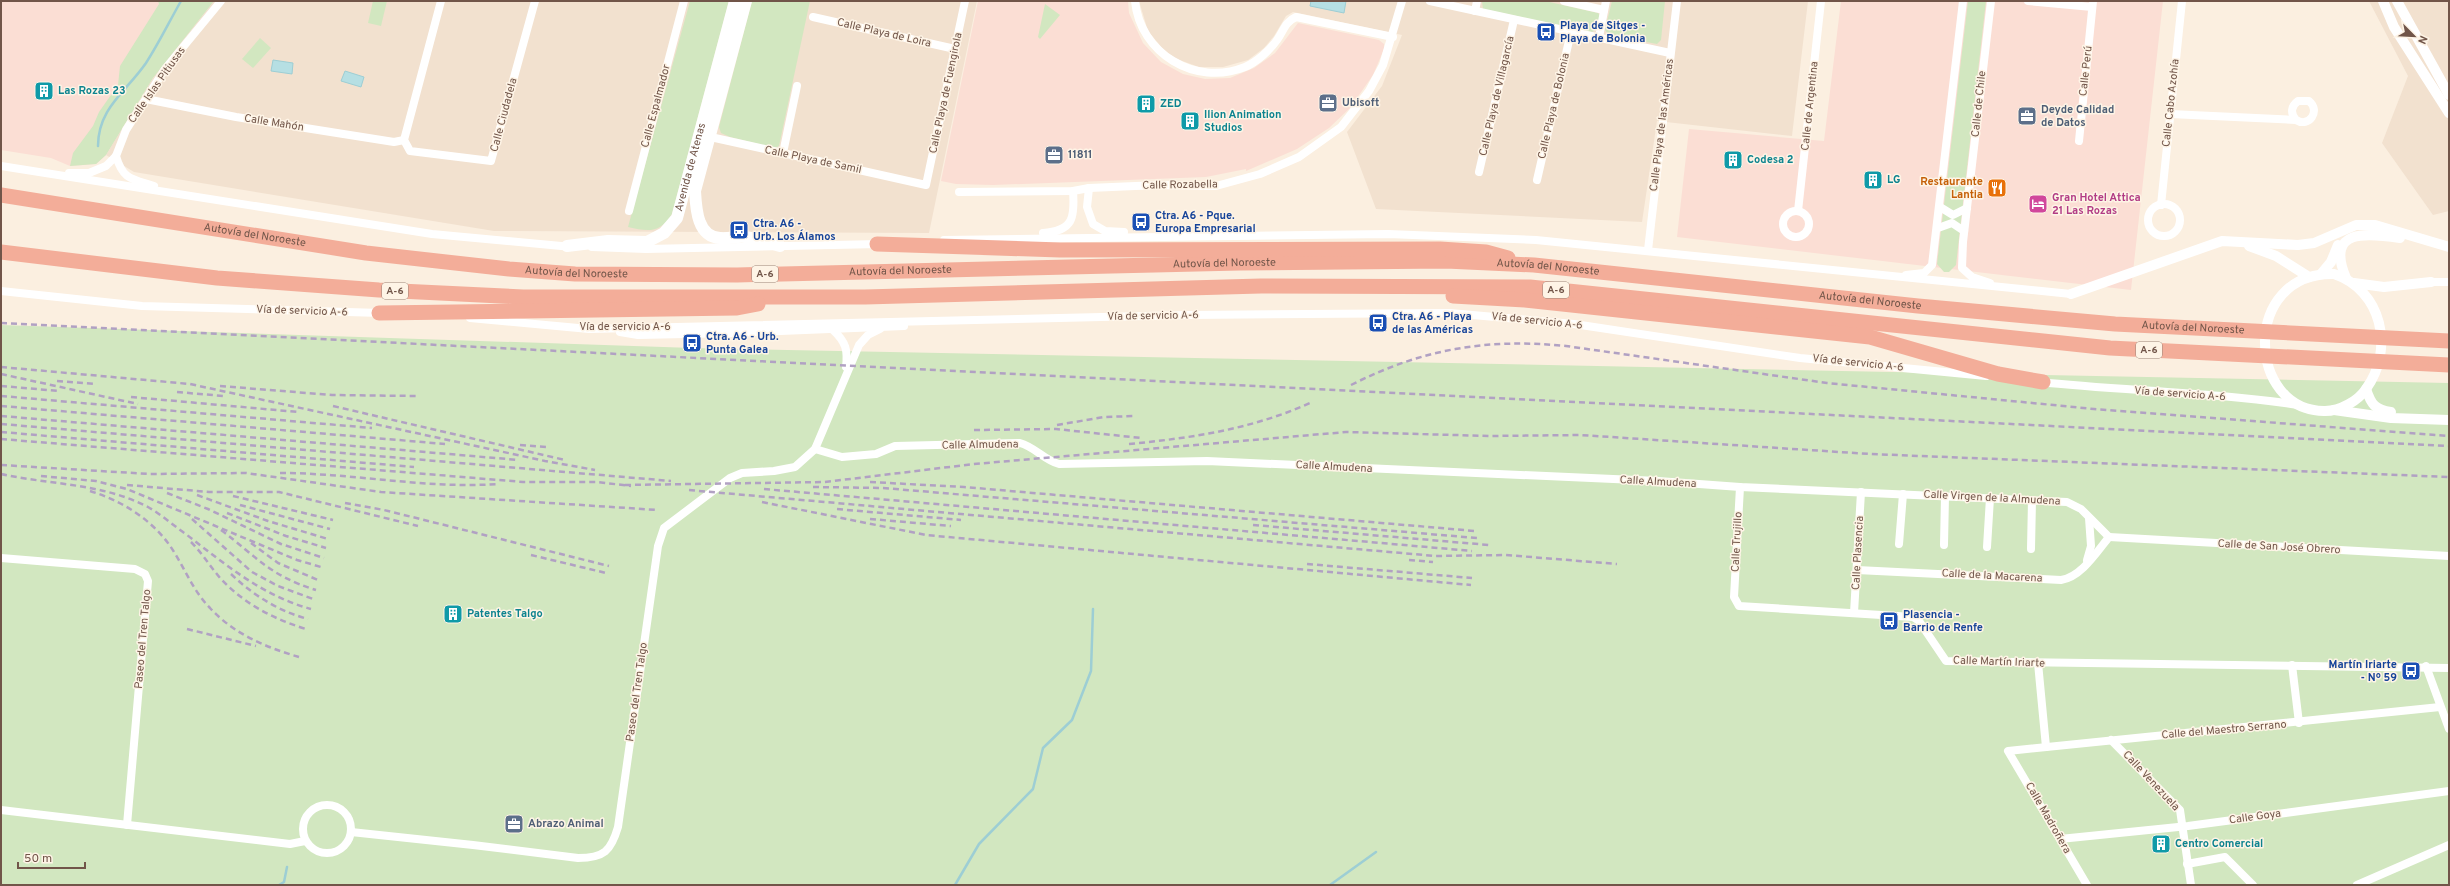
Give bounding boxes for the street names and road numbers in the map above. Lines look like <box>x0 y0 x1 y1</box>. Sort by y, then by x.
street label: Calle Playa de Loira <box>835 15 933 51</box>
street label: Calle Playa de Fuengirola <box>926 31 966 155</box>
street label: Calle Playa de Villagarcía <box>1476 34 1518 157</box>
street label: Calle Islas Pitiusas <box>125 44 189 126</box>
street label: Calle Perú <box>2076 45 2096 97</box>
street label: Calle Playa de Bolonia <box>1535 51 1573 160</box>
street label: Calle Playa de las Américas <box>1647 58 1677 192</box>
street label: Calle Cabo Azohía <box>2159 58 2183 148</box>
street label: Calle de Argentina <box>1798 60 1822 151</box>
street label: Calle Espalmador <box>638 62 674 149</box>
street label: Calle de Chile <box>1969 70 1989 138</box>
street label: Calle Ciudadela <box>487 76 521 154</box>
street label: Calle Mahón <box>243 111 305 135</box>
street label: Avenida de Atenas <box>672 121 709 213</box>
street label: Calle Playa de Samil <box>763 143 863 177</box>
street label: Calle Rozabella <box>1142 177 1218 193</box>
street label: Autovía del Noroeste <box>203 220 307 250</box>
street label: Autovía del Noroeste <box>1172 256 1276 272</box>
street label: Autovía del Noroeste <box>1496 256 1600 279</box>
street label: Autovía del Noroeste <box>524 263 628 281</box>
street label: Autovía del Noroeste <box>848 263 952 279</box>
road number: A-6 <box>752 266 778 282</box>
road number: A-6 <box>1543 282 1569 298</box>
road number: A-6 <box>382 283 408 299</box>
street label: Autovía del Noroeste <box>1818 288 1922 313</box>
street label: Vía de servicio A-6 <box>256 302 348 320</box>
street label: Vía de servicio A-6 <box>1107 308 1199 324</box>
street label: Vía de servicio A-6 <box>1491 309 1583 333</box>
street label: Autovía del Noroeste <box>2141 318 2245 338</box>
street label: Vía de servicio A-6 <box>579 320 671 334</box>
road number: A-6 <box>2136 342 2162 358</box>
street label: Vía de servicio A-6 <box>1812 351 1904 375</box>
street label: Vía de servicio A-6 <box>2134 384 2226 404</box>
street label: Calle Almudena <box>941 437 1019 453</box>
street label: Calle Almudena <box>1295 458 1373 476</box>
street label: Calle Almudena <box>1619 473 1697 491</box>
street label: Calle Virgen de la Almudena <box>1923 487 2061 509</box>
street label: Calle Trujillo <box>1728 511 1746 573</box>
street label: Calle Plasencia <box>1849 515 1867 590</box>
street label: Calle de San José Obrero <box>2217 537 2341 557</box>
street label: Calle de la Macarena <box>1941 566 2043 586</box>
street label: Paseo del Tren Talgo <box>132 589 154 689</box>
street label: Paseo del Tren Talgo <box>623 642 651 742</box>
street label: Calle Martín Iriarte <box>1953 653 2045 671</box>
street label: Calle del Maestro Serrano <box>2161 718 2287 742</box>
street label: Calle Venezuela <box>2120 748 2183 814</box>
street label: Calle Madroñera <box>2022 780 2074 856</box>
street label: Calle Goya <box>2228 806 2282 828</box>

